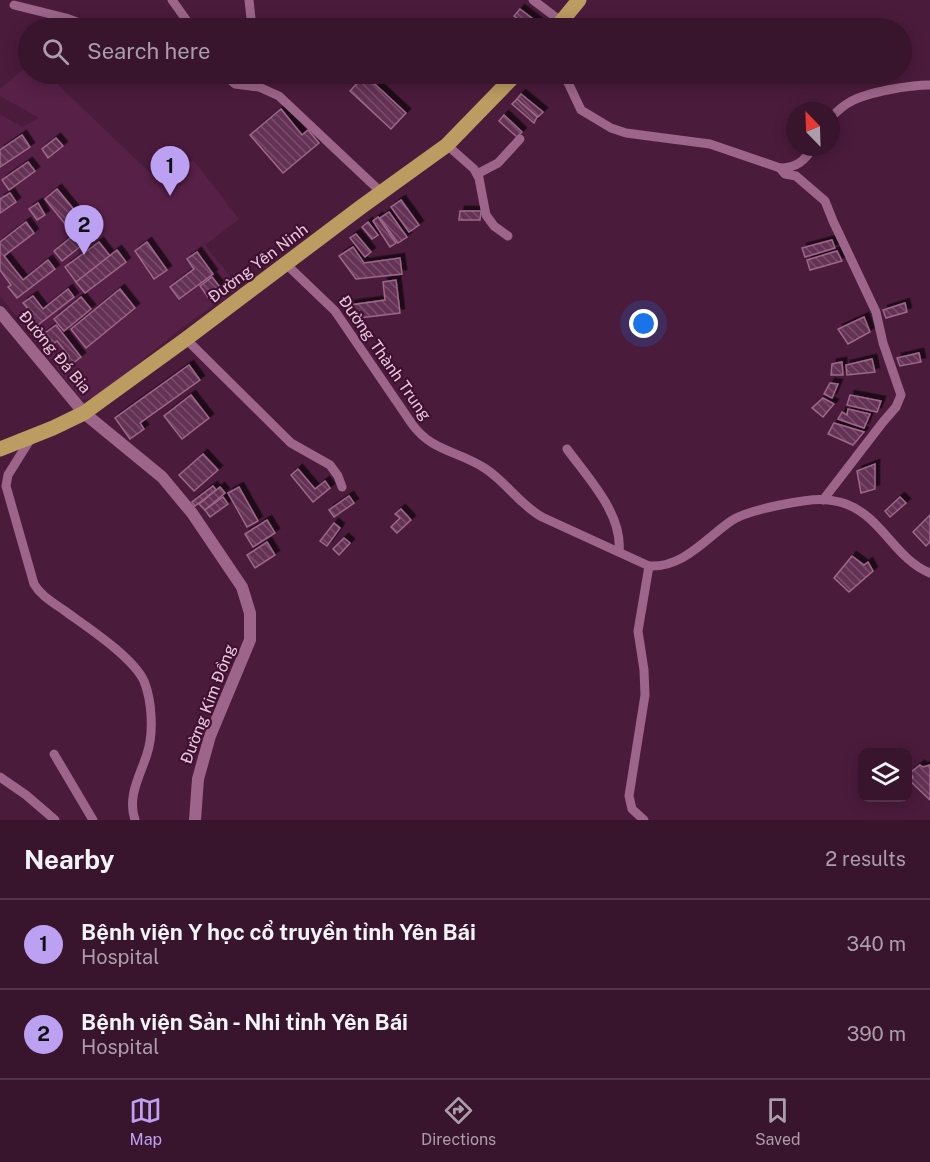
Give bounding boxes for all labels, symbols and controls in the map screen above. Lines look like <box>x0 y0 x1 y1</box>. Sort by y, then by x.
search box <box>18 18 912 84</box>
icon: search <box>39 35 72 68</box>
text: Search here <box>87 38 211 64</box>
north arrow <box>786 102 840 156</box>
pin: 1 <box>150 146 190 196</box>
pin: 2 <box>64 206 104 255</box>
street label: Đường Yên Ninh <box>205 219 311 307</box>
street label: Đường Thành Trung <box>335 292 435 424</box>
street label: Đường Đá Bia <box>15 307 95 397</box>
your location <box>629 309 658 338</box>
street label: Đường Kim Đồng <box>176 642 240 766</box>
map controls <box>858 748 912 802</box>
button: layers <box>858 748 912 802</box>
text: Nearby <box>24 844 114 875</box>
text: 2 results <box>825 847 906 871</box>
text: Bệnh viện Y học cổ truyền tỉnh Yên Bái <box>81 919 476 945</box>
text: 1 <box>39 932 48 956</box>
text: 340 m <box>846 932 906 956</box>
text: Hospital <box>81 945 159 969</box>
text: Bệnh viện Sản - Nhi tỉnh Yên Bái <box>81 1009 408 1035</box>
text: 2 <box>37 1022 50 1046</box>
text: 390 m <box>847 1022 906 1046</box>
text: Hospital <box>81 1035 159 1059</box>
tab: Map <box>129 1094 162 1149</box>
tab: Directions <box>421 1094 496 1149</box>
tab: Saved <box>755 1094 801 1149</box>

